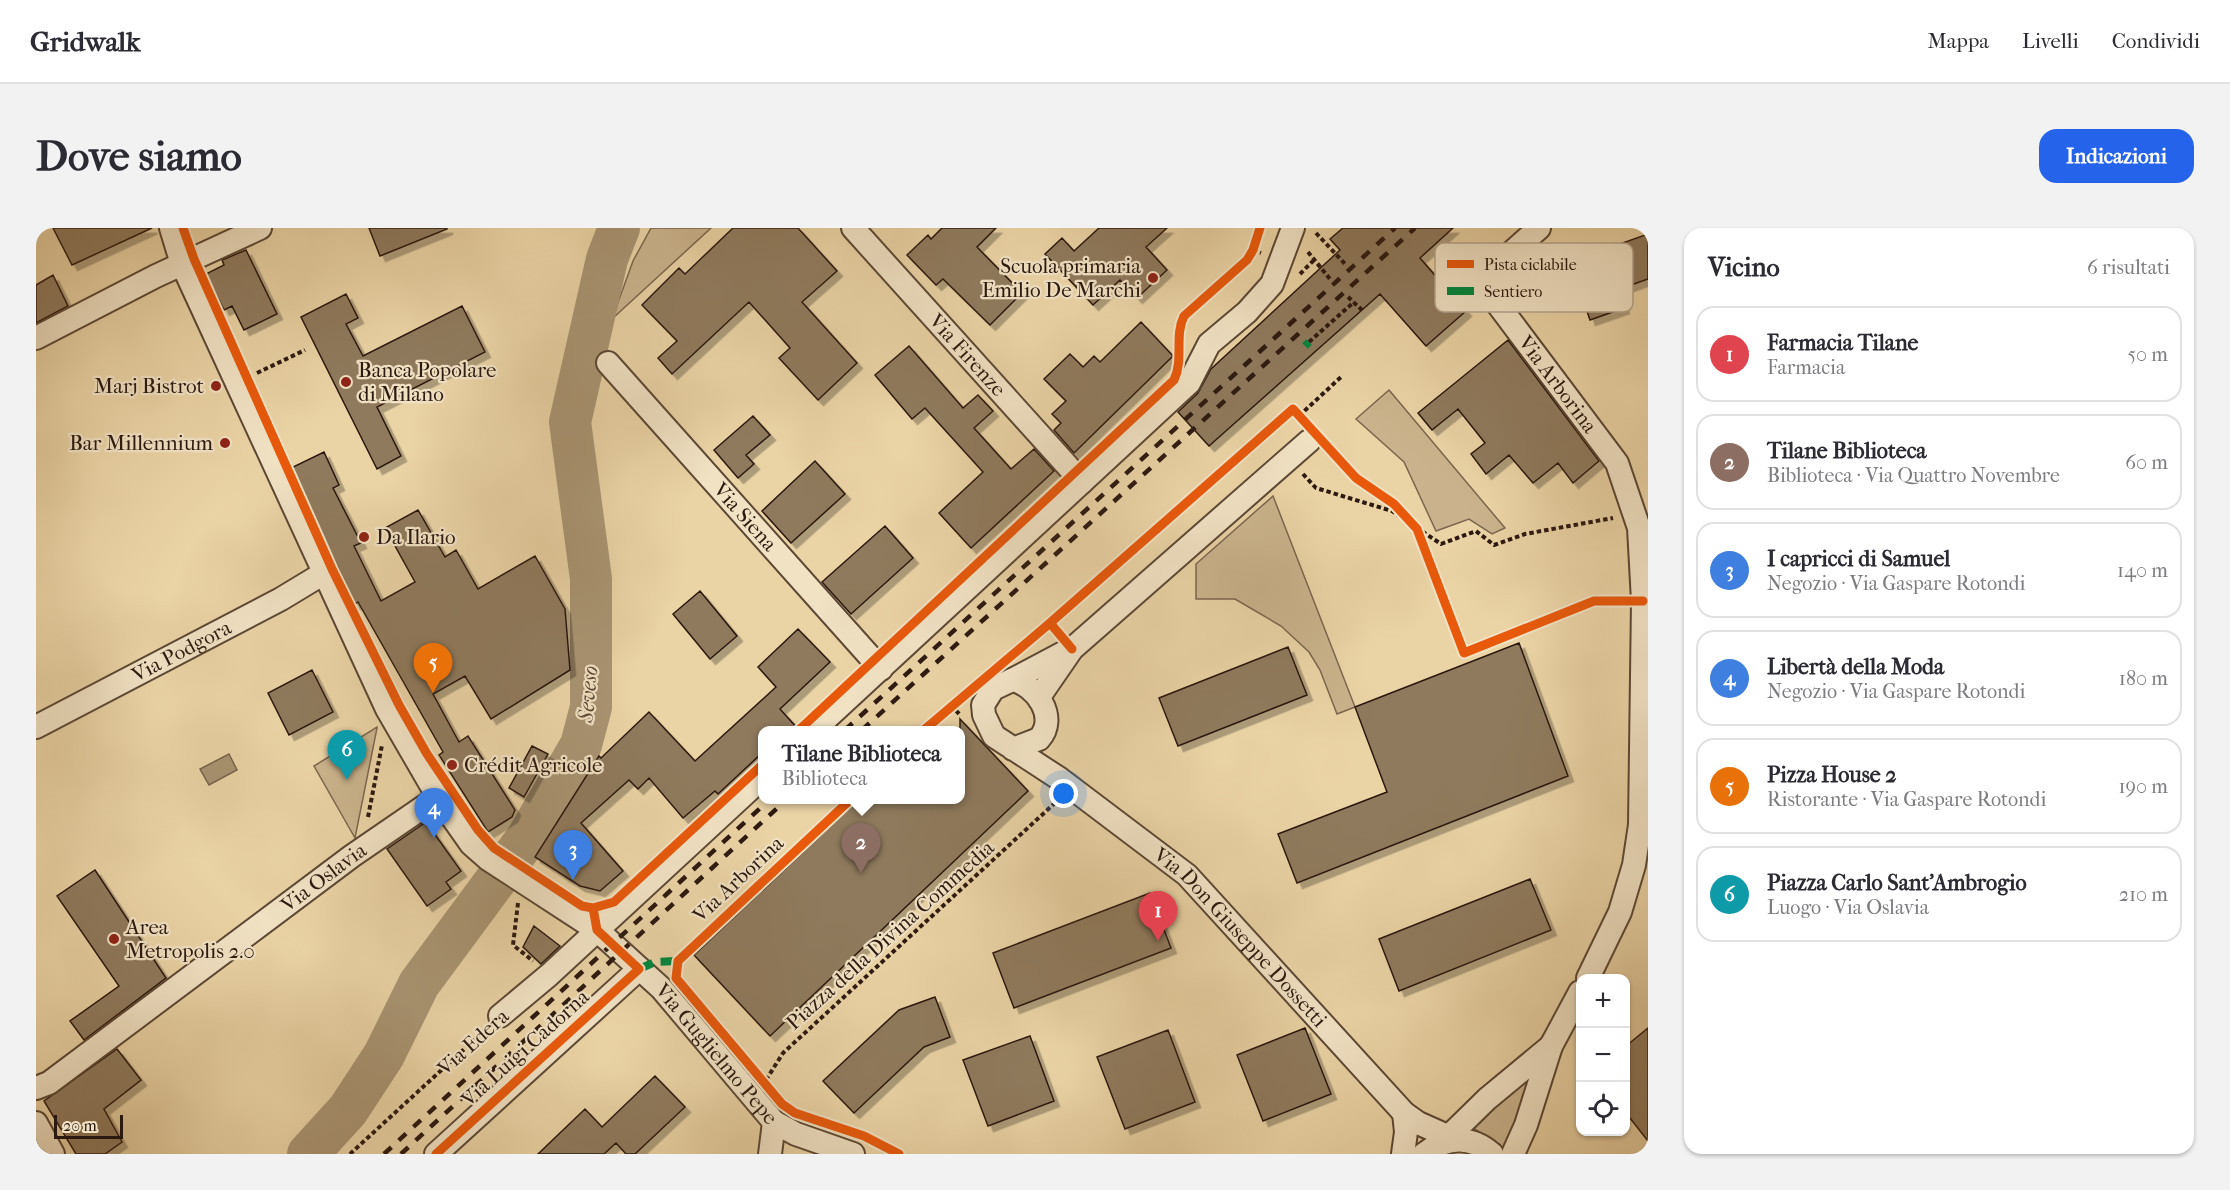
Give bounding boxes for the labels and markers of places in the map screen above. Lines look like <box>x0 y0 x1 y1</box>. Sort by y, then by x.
place label: Scuola primaria Emilio De Marchi <box>982 254 1141 302</box>
marker: Scuola primaria Emilio De Marchi <box>1146 271 1160 285</box>
place label: Banca Popolare di Milano <box>358 358 496 406</box>
place label: Marj Bistrot <box>94 374 204 398</box>
marker: Banca Popolare di Milano <box>339 375 353 389</box>
marker: Marj Bistrot <box>209 379 223 393</box>
place label: Bar Millennium <box>69 431 214 455</box>
marker: Bar Millennium <box>218 436 232 450</box>
place label: Da Ilario <box>376 525 456 549</box>
marker: Da Ilario <box>357 530 371 544</box>
pin: 5 <box>414 644 452 693</box>
pin: 6 <box>328 730 366 780</box>
place label: Crédit Agricole <box>464 753 603 777</box>
marker: Crédit Agricole <box>445 758 459 772</box>
pin: 4 <box>414 788 454 838</box>
pin: 2 <box>842 824 880 873</box>
pin: 3 <box>554 830 592 880</box>
pin: 1 <box>1138 892 1178 941</box>
place label: Area Metropolis 2.0 <box>125 915 255 963</box>
marker: Area Metropolis 2.0 <box>107 932 121 946</box>

